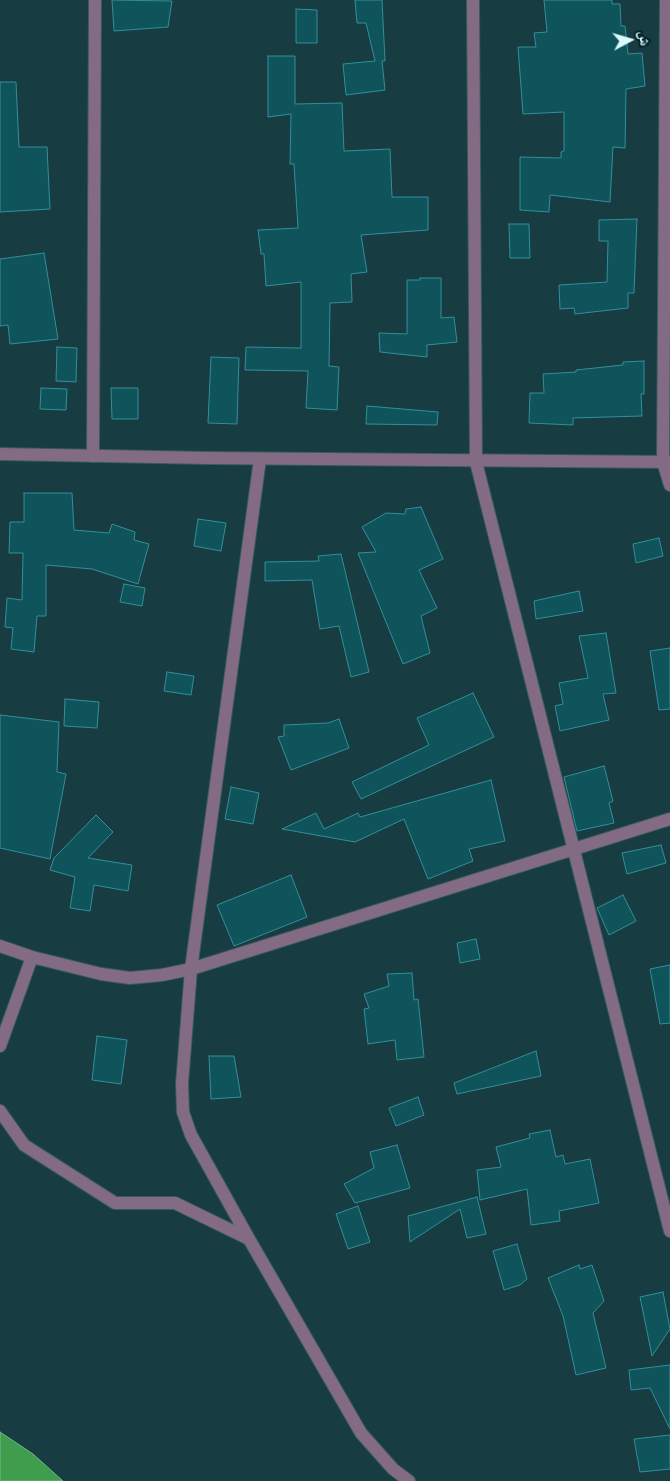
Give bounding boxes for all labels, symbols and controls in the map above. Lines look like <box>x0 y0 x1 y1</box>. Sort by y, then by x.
north arrow <box>605 15 655 65</box>
text: ش <box>635 30 656 47</box>

